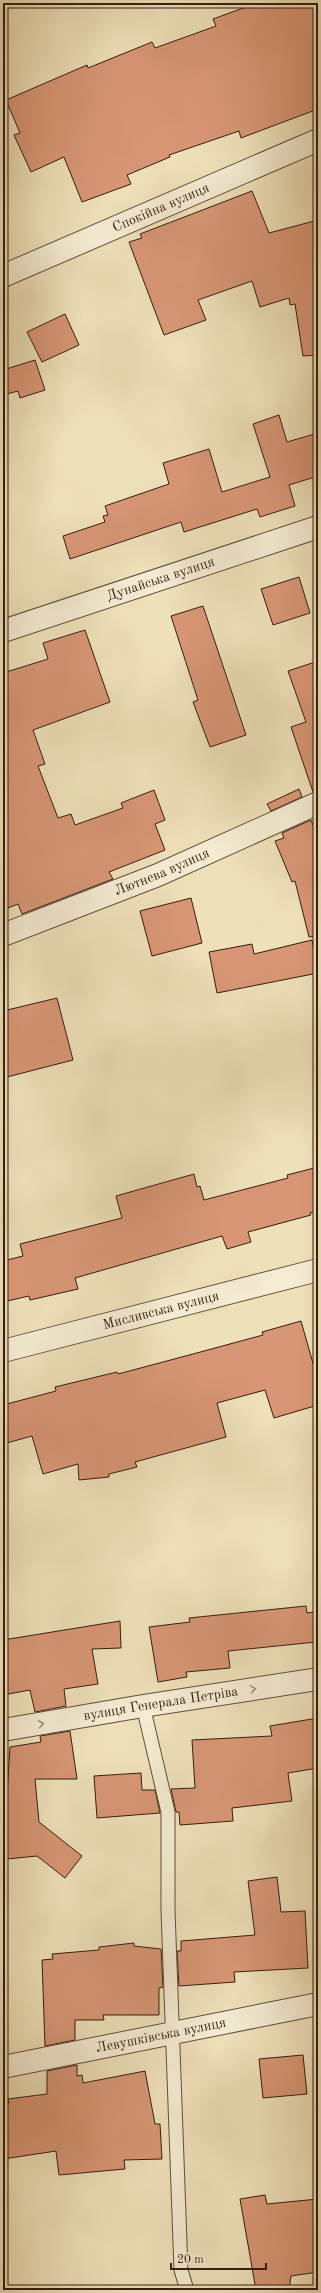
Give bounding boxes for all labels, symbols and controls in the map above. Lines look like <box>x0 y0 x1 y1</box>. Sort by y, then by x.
street label: Спокійна вулиця <box>110 181 211 235</box>
street label: Дунайська вулиця <box>105 555 216 603</box>
street label: Лютнева вулиця <box>113 846 212 898</box>
street label: Мисливська вулиця <box>101 1289 220 1332</box>
street label: вулиця Генерала Петріва <box>82 1684 239 1723</box>
one-way arrow <box>249 1685 256 1694</box>
one-way arrow <box>38 1720 45 1728</box>
street label: Левушківська вулиця <box>95 2016 227 2055</box>
scale bar <box>171 2245 266 2271</box>
text: 20 m <box>177 2254 204 2266</box>

